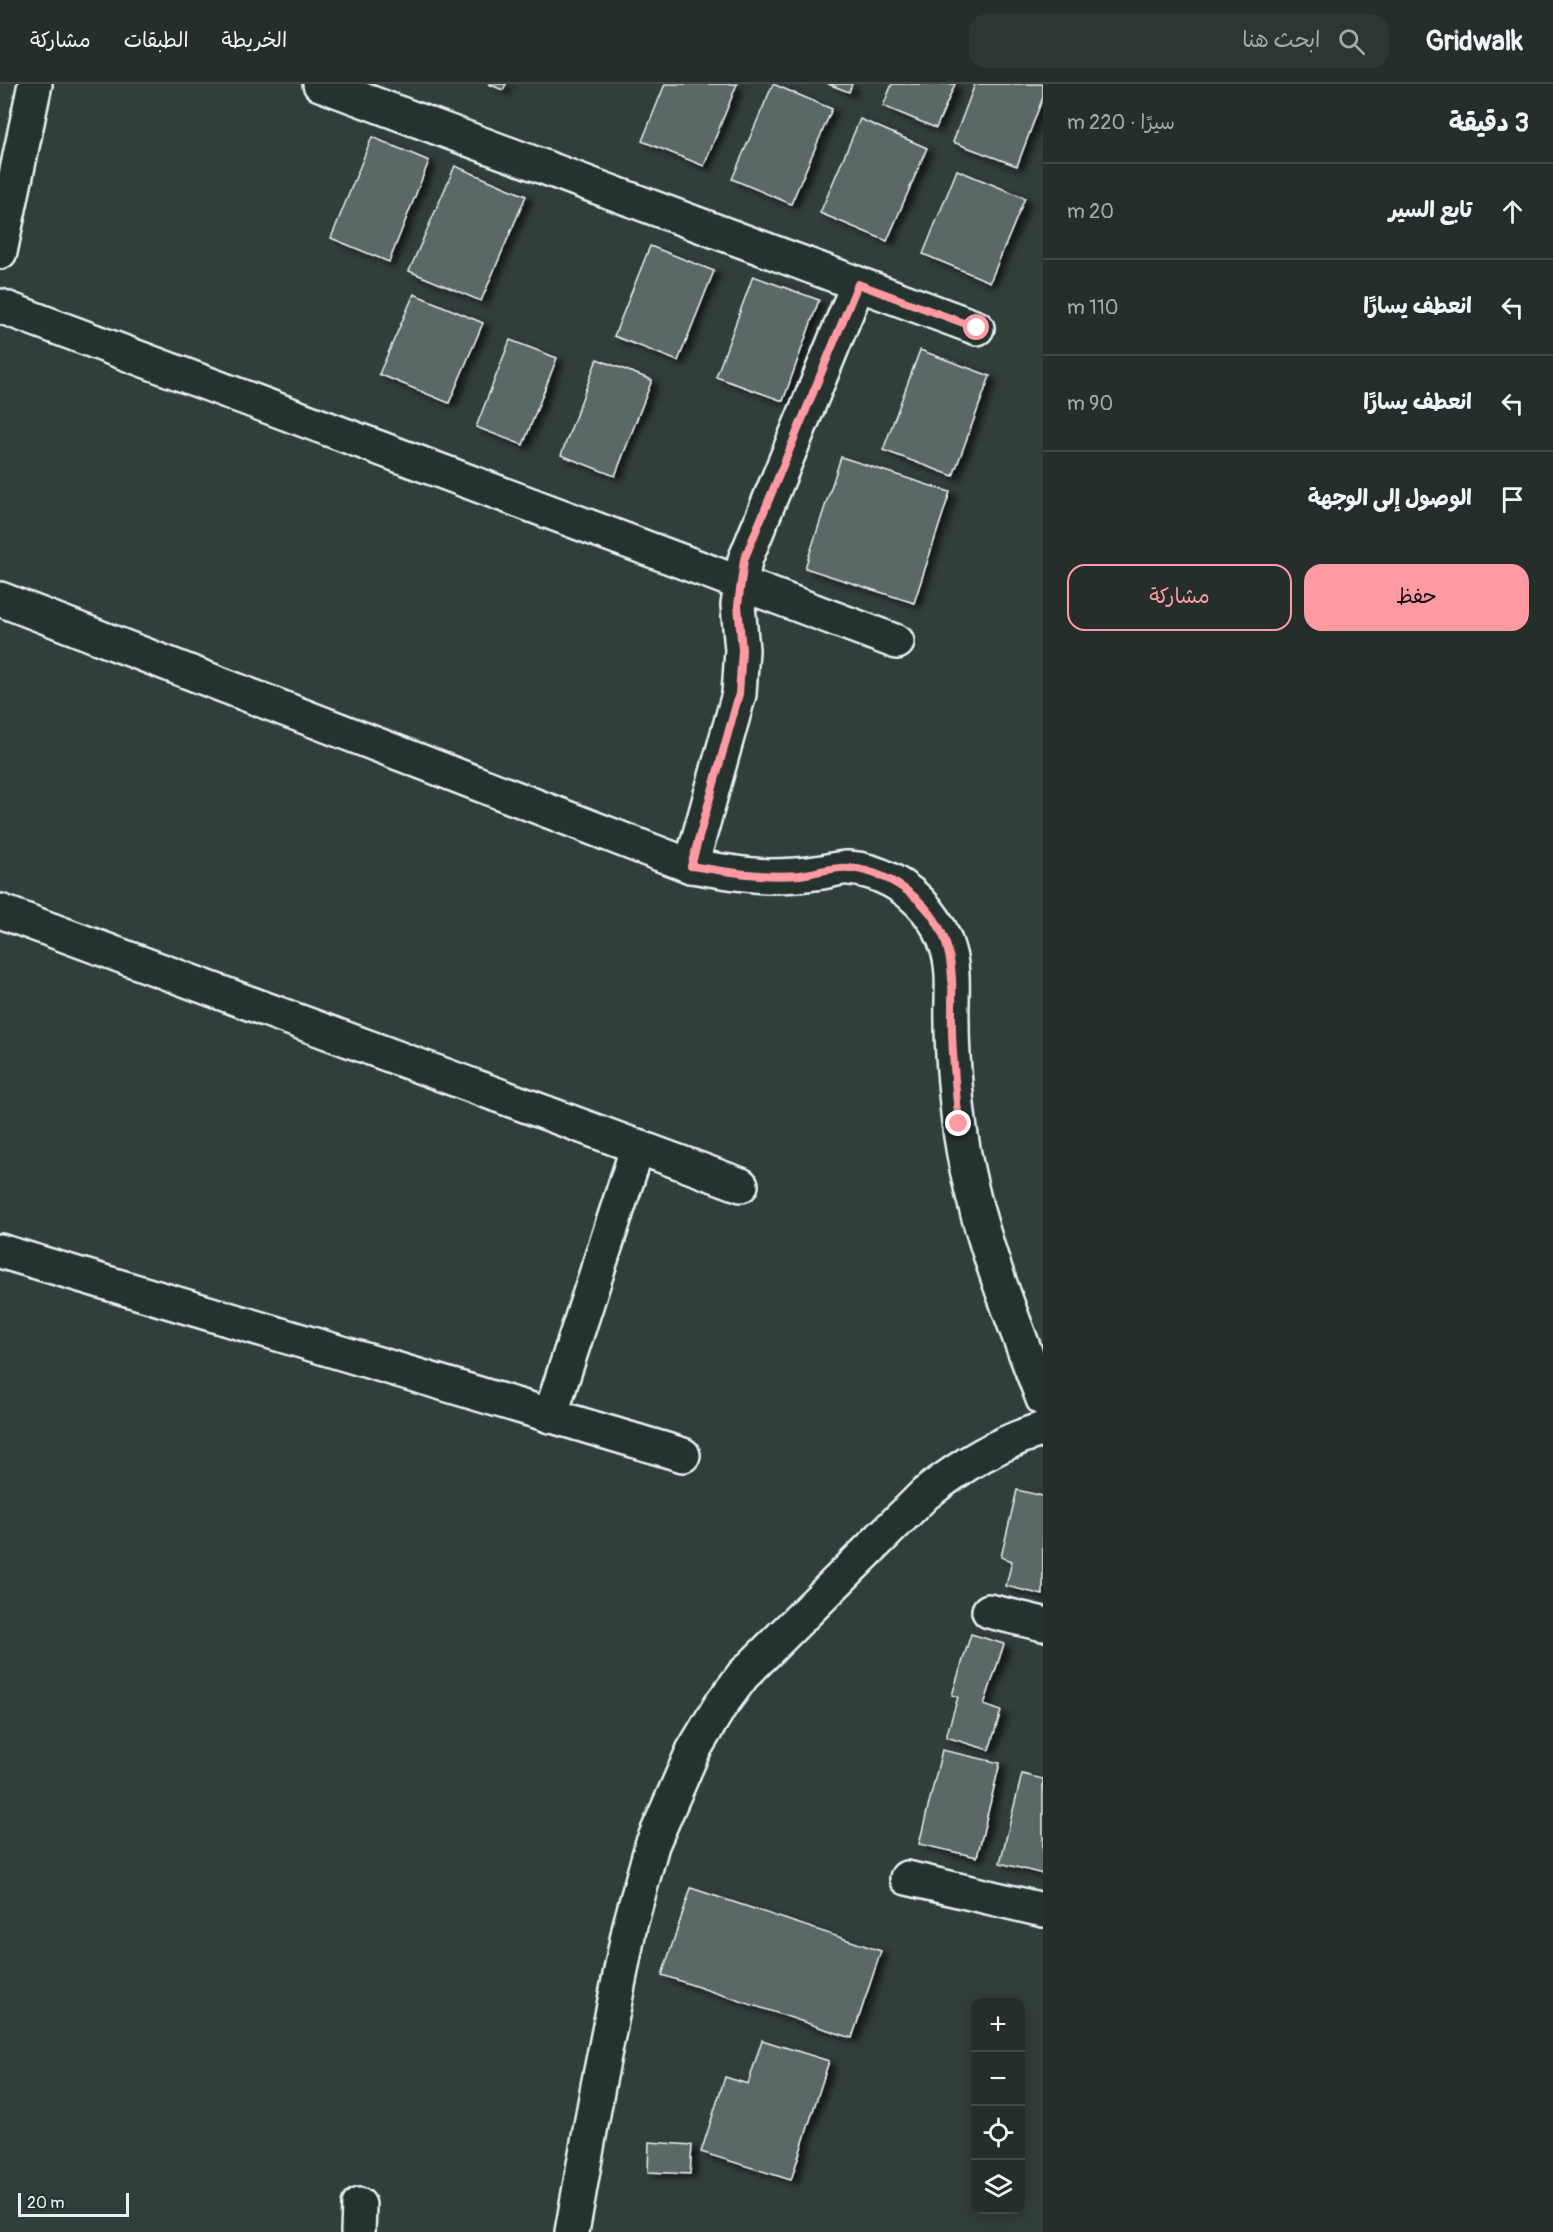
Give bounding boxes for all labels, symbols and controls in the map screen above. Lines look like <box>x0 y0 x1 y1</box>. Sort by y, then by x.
search box <box>969 14 1389 68</box>
text: Gridwalk <box>1425 24 1523 59</box>
icon: search <box>1335 25 1368 58</box>
text: ابحث هنا <box>1242 26 1320 54</box>
text: مشاركة <box>30 27 91 54</box>
text: الطبقات <box>124 27 189 54</box>
text: الخريطة <box>222 27 287 54</box>
text: 3 دقيقة <box>1449 107 1529 139</box>
text: سيرًا · 220 m <box>1067 110 1175 135</box>
icon: ahead <box>1496 195 1529 228</box>
text: تابع السير <box>1389 196 1472 224</box>
text: 20 m <box>1067 199 1114 224</box>
icon: left <box>1496 291 1529 324</box>
text: انعطف يسارًا <box>1363 292 1472 320</box>
text: 110 m <box>1067 295 1118 320</box>
route start <box>963 314 989 340</box>
icon: left <box>1496 387 1529 420</box>
text: انعطف يسارًا <box>1363 388 1472 416</box>
text: 90 m <box>1067 391 1113 416</box>
icon: arrive <box>1496 483 1529 516</box>
text: الوصول إلى الوجهة <box>1308 484 1472 512</box>
button: مشاركة <box>1067 564 1292 631</box>
button: حفظ <box>1304 564 1529 631</box>
route end <box>945 1110 971 1136</box>
map controls <box>971 1998 1025 2214</box>
button: + <box>971 1998 1025 2052</box>
button: − <box>971 2052 1025 2106</box>
button: locate <box>971 2106 1025 2160</box>
button: layers <box>971 2160 1025 2214</box>
scale bar <box>18 2190 129 2218</box>
text: 20 m <box>27 2193 65 2213</box>

